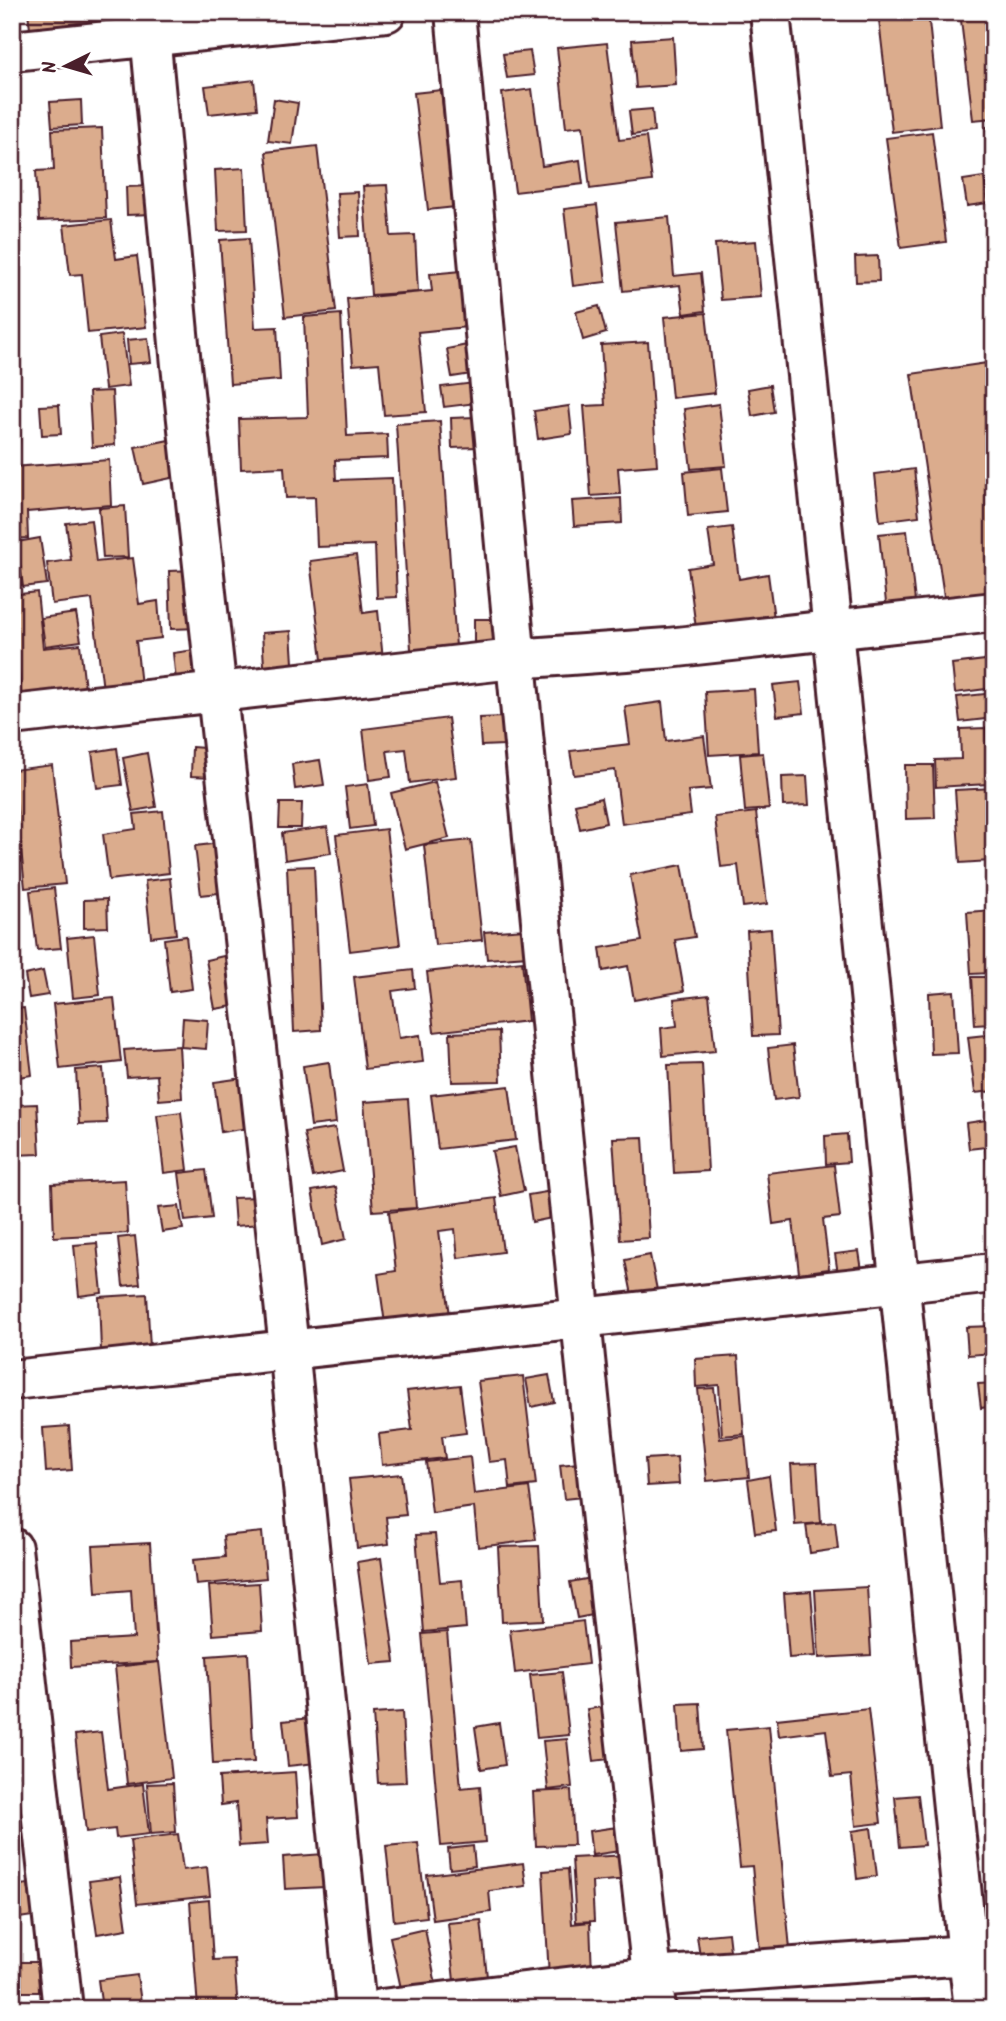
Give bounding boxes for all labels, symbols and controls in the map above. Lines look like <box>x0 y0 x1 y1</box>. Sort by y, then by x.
north arrow <box>32 32 102 102</box>
text: N <box>36 60 67 75</box>

